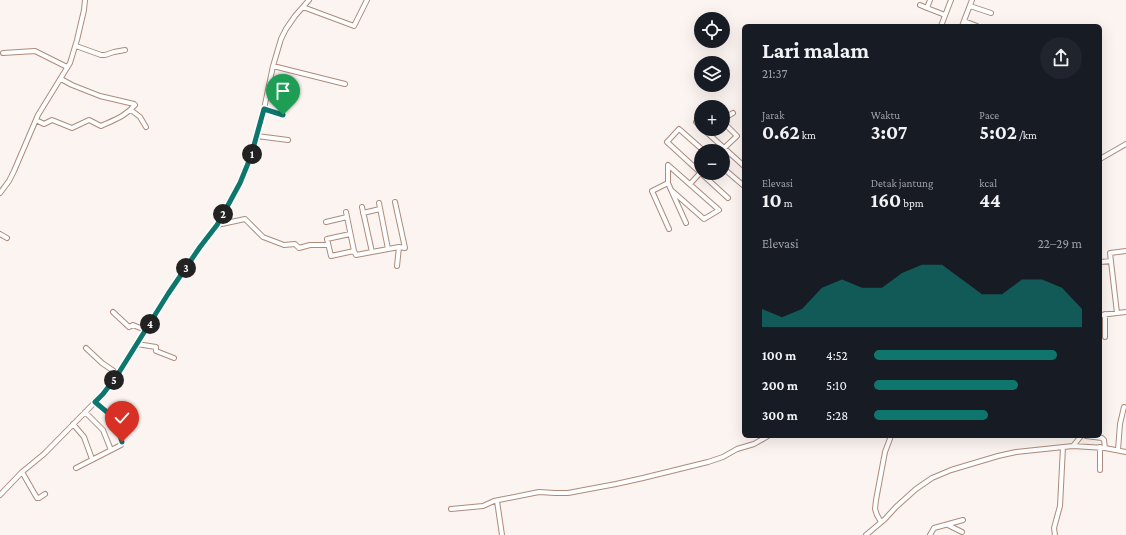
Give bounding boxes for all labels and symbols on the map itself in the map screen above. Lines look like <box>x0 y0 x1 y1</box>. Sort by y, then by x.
pin <box>266 74 300 115</box>
pin: 1 <box>242 144 262 164</box>
pin: 2 <box>213 204 233 224</box>
pin: 3 <box>176 258 196 278</box>
pin: 4 <box>140 314 160 334</box>
pin: 5 <box>104 370 124 390</box>
pin <box>105 401 139 442</box>

